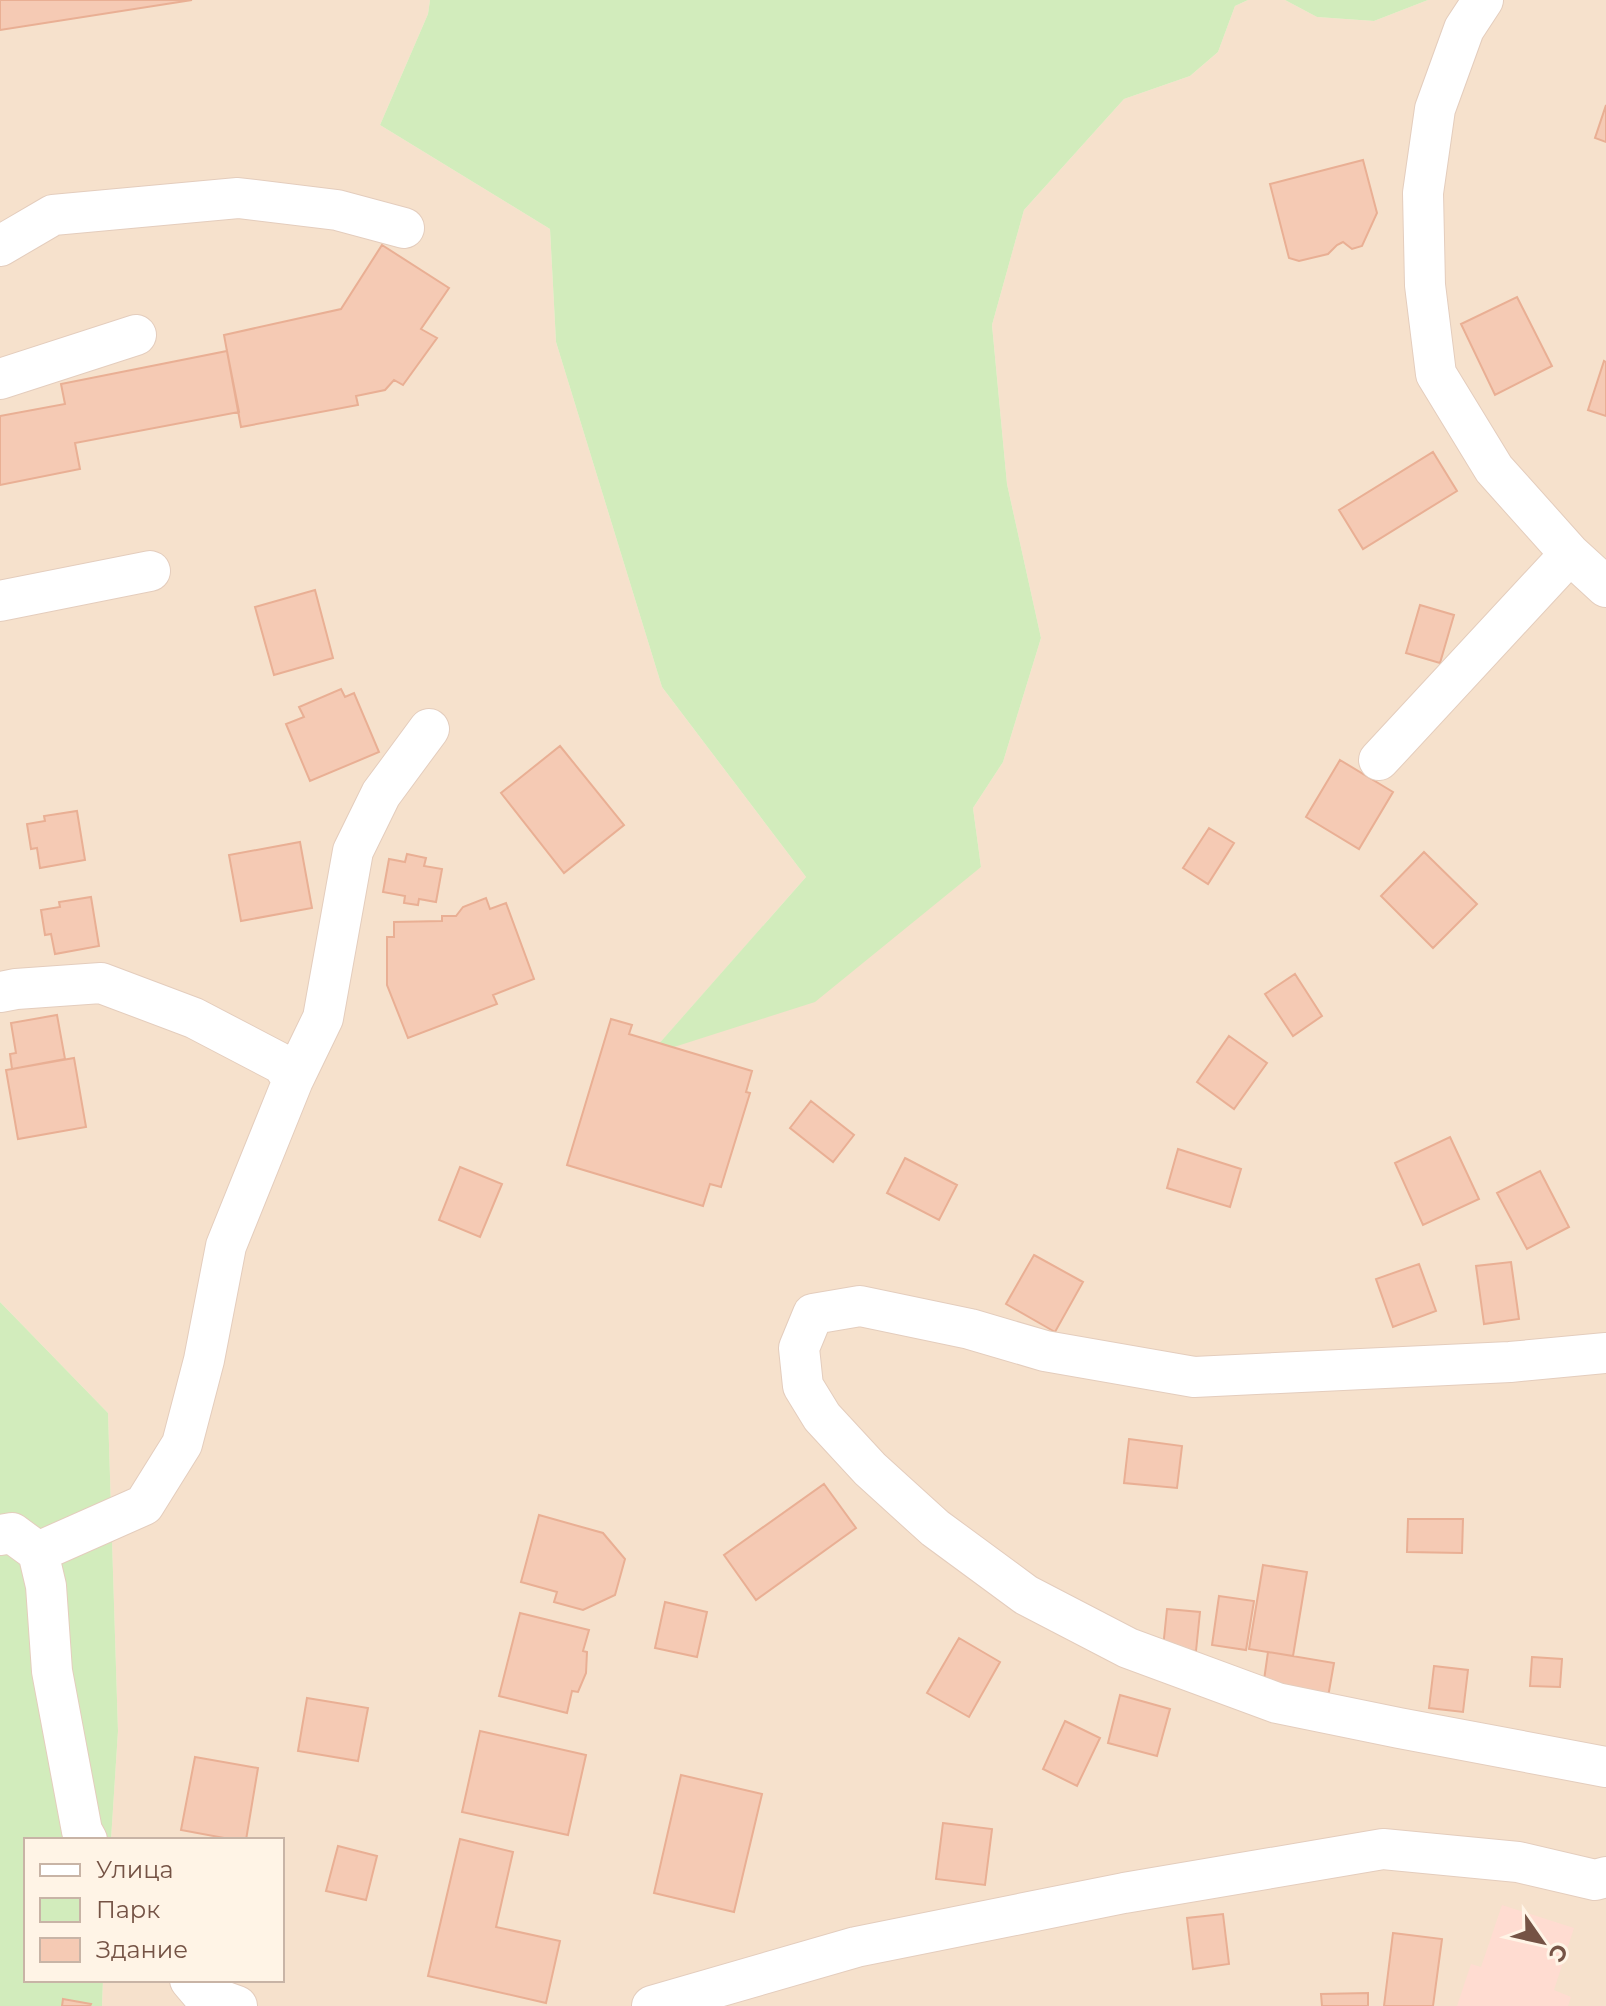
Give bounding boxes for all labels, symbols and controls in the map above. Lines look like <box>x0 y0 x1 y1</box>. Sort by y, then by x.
legend <box>24 1838 284 1982</box>
text: Улица <box>96 1855 174 1884</box>
text: Парк <box>96 1895 160 1924</box>
north arrow <box>1502 1902 1582 1982</box>
text: Здание <box>96 1935 188 1964</box>
text: С <box>1542 1939 1574 1967</box>

